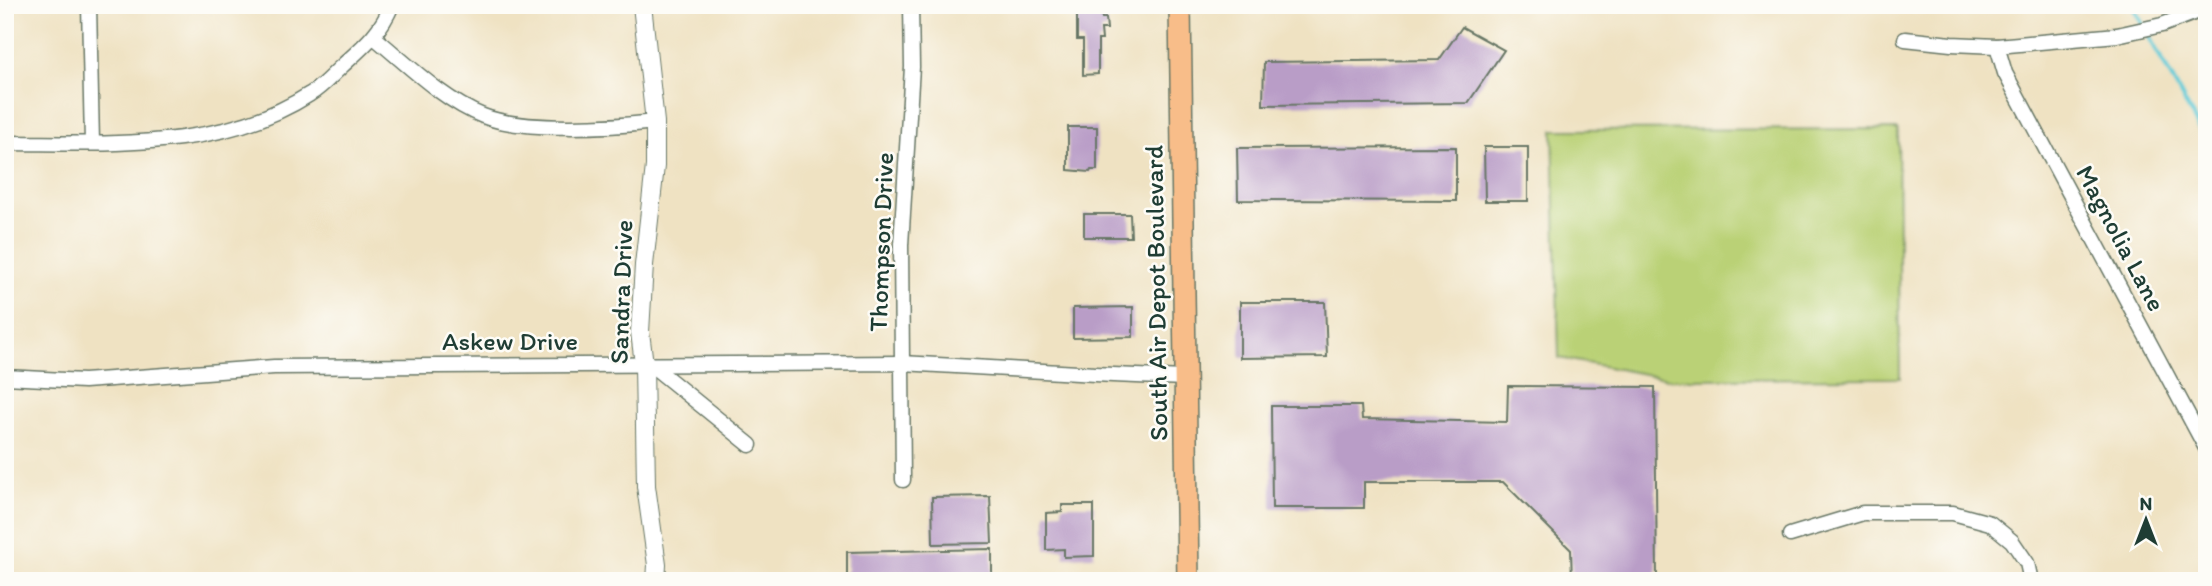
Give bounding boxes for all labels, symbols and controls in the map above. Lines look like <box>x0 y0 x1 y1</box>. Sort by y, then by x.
street label: South Air Depot Boulevard <box>1137 145 1175 441</box>
street label: Thompson Drive <box>862 152 900 332</box>
street label: Magnolia Lane <box>2069 159 2173 317</box>
street label: Sandra Drive <box>602 219 640 365</box>
street label: Askew Drive <box>442 325 578 357</box>
north arrow <box>2110 484 2180 554</box>
text: N <box>2140 492 2152 515</box>

